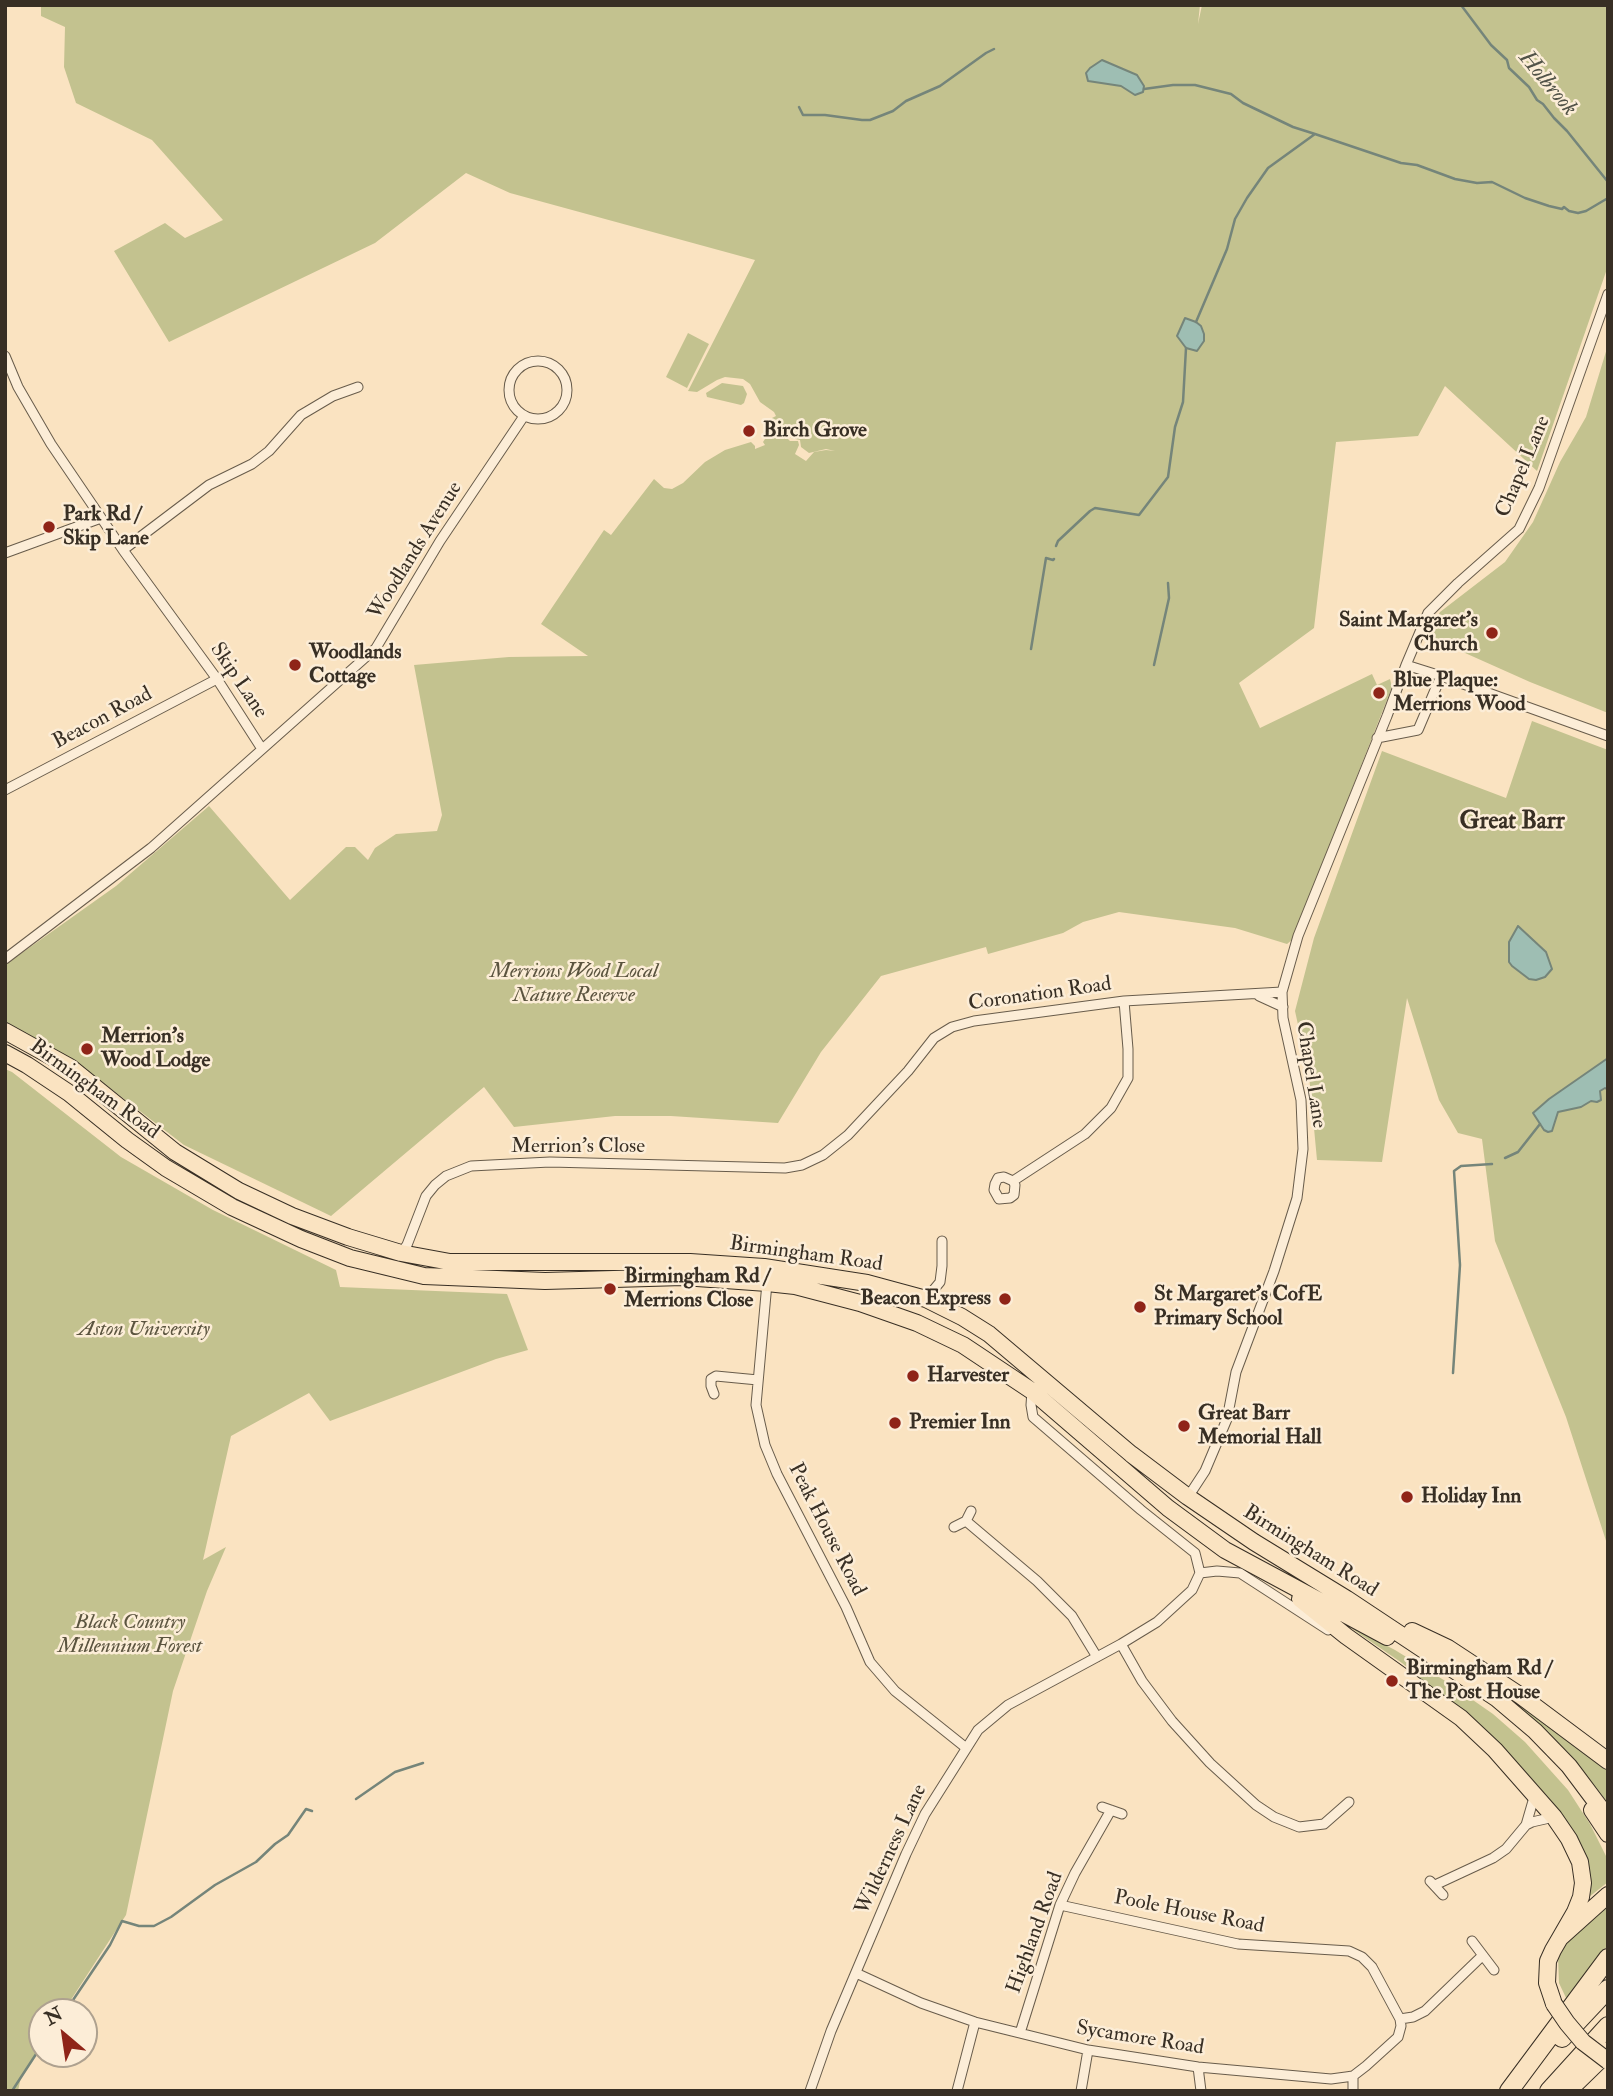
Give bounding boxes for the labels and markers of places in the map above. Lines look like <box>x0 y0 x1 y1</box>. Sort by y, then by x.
place label: Birch Grove <box>763 418 867 444</box>
marker: Birch Grove <box>741 423 757 439</box>
place label: Park Rd / Skip Lane <box>63 502 149 552</box>
marker: Park Rd / Skip Lane <box>41 519 57 535</box>
place label: Saint Margaret's Church <box>1339 608 1478 658</box>
marker: Saint Margaret's Church <box>1484 625 1500 641</box>
place label: Woodlands Cottage <box>309 640 401 690</box>
marker: Woodlands Cottage <box>287 657 303 673</box>
place label: Blue Plaque: Merrions Wood <box>1393 668 1525 718</box>
marker: Blue Plaque: Merrions Wood <box>1371 685 1387 701</box>
place label: Merrion's Wood Lodge <box>101 1024 210 1074</box>
marker: Merrion's Wood Lodge <box>79 1041 95 1057</box>
place label: Birmingham Rd / Merrions Close <box>624 1264 770 1314</box>
marker: Birmingham Rd / Merrions Close <box>602 1281 618 1297</box>
place label: St Margaret's CofE Primary School <box>1154 1282 1322 1332</box>
place label: Beacon Express <box>860 1286 991 1312</box>
marker: Beacon Express <box>997 1291 1013 1307</box>
marker: St Margaret's CofE Primary School <box>1132 1299 1148 1315</box>
place label: Harvester <box>927 1363 1009 1389</box>
marker: Harvester <box>905 1368 921 1384</box>
place label: Great Barr Memorial Hall <box>1198 1401 1322 1451</box>
place label: Premier Inn <box>909 1410 1011 1436</box>
marker: Premier Inn <box>887 1415 903 1431</box>
marker: Great Barr Memorial Hall <box>1176 1418 1192 1434</box>
place label: Holiday Inn <box>1421 1484 1521 1510</box>
marker: Holiday Inn <box>1399 1489 1415 1505</box>
place label: Birmingham Rd / The Post House <box>1406 1656 1552 1706</box>
marker: Birmingham Rd / The Post House <box>1384 1673 1400 1689</box>

